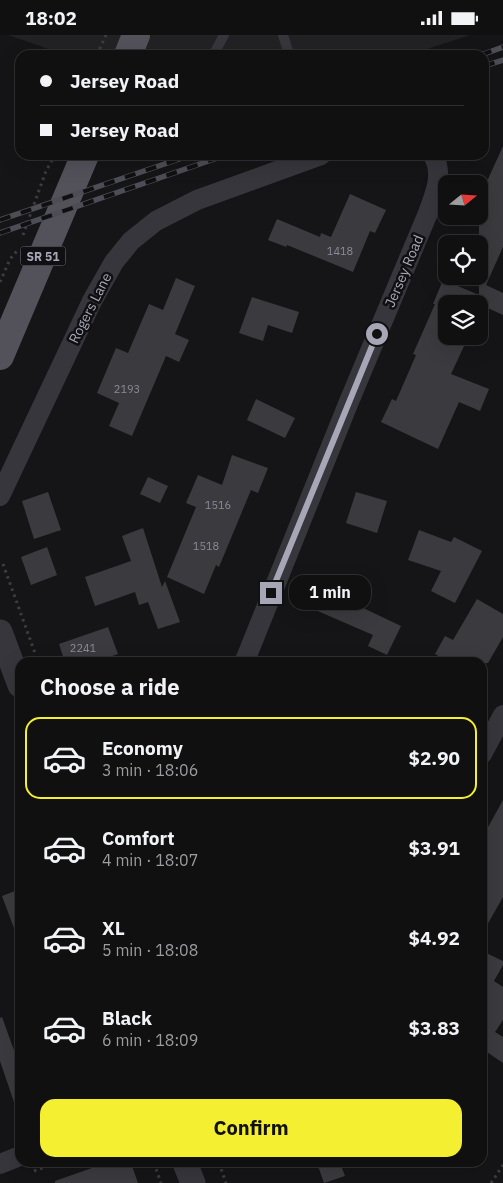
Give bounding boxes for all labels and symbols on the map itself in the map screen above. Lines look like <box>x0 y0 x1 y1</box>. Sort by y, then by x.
north arrow <box>438 175 488 225</box>
street label: Jersey Road <box>381 232 427 310</box>
house number: 1418 <box>327 244 353 258</box>
road number: SR 51 <box>20 247 66 265</box>
street label: Rogers Lane <box>65 269 116 346</box>
route start <box>366 323 388 345</box>
house number: 2193 <box>114 382 140 396</box>
house number: 1516 <box>205 498 231 512</box>
house number: 1518 <box>193 539 219 553</box>
callout: 1 min <box>288 575 371 611</box>
route end <box>260 582 282 604</box>
house number: 2241 <box>70 641 97 655</box>

